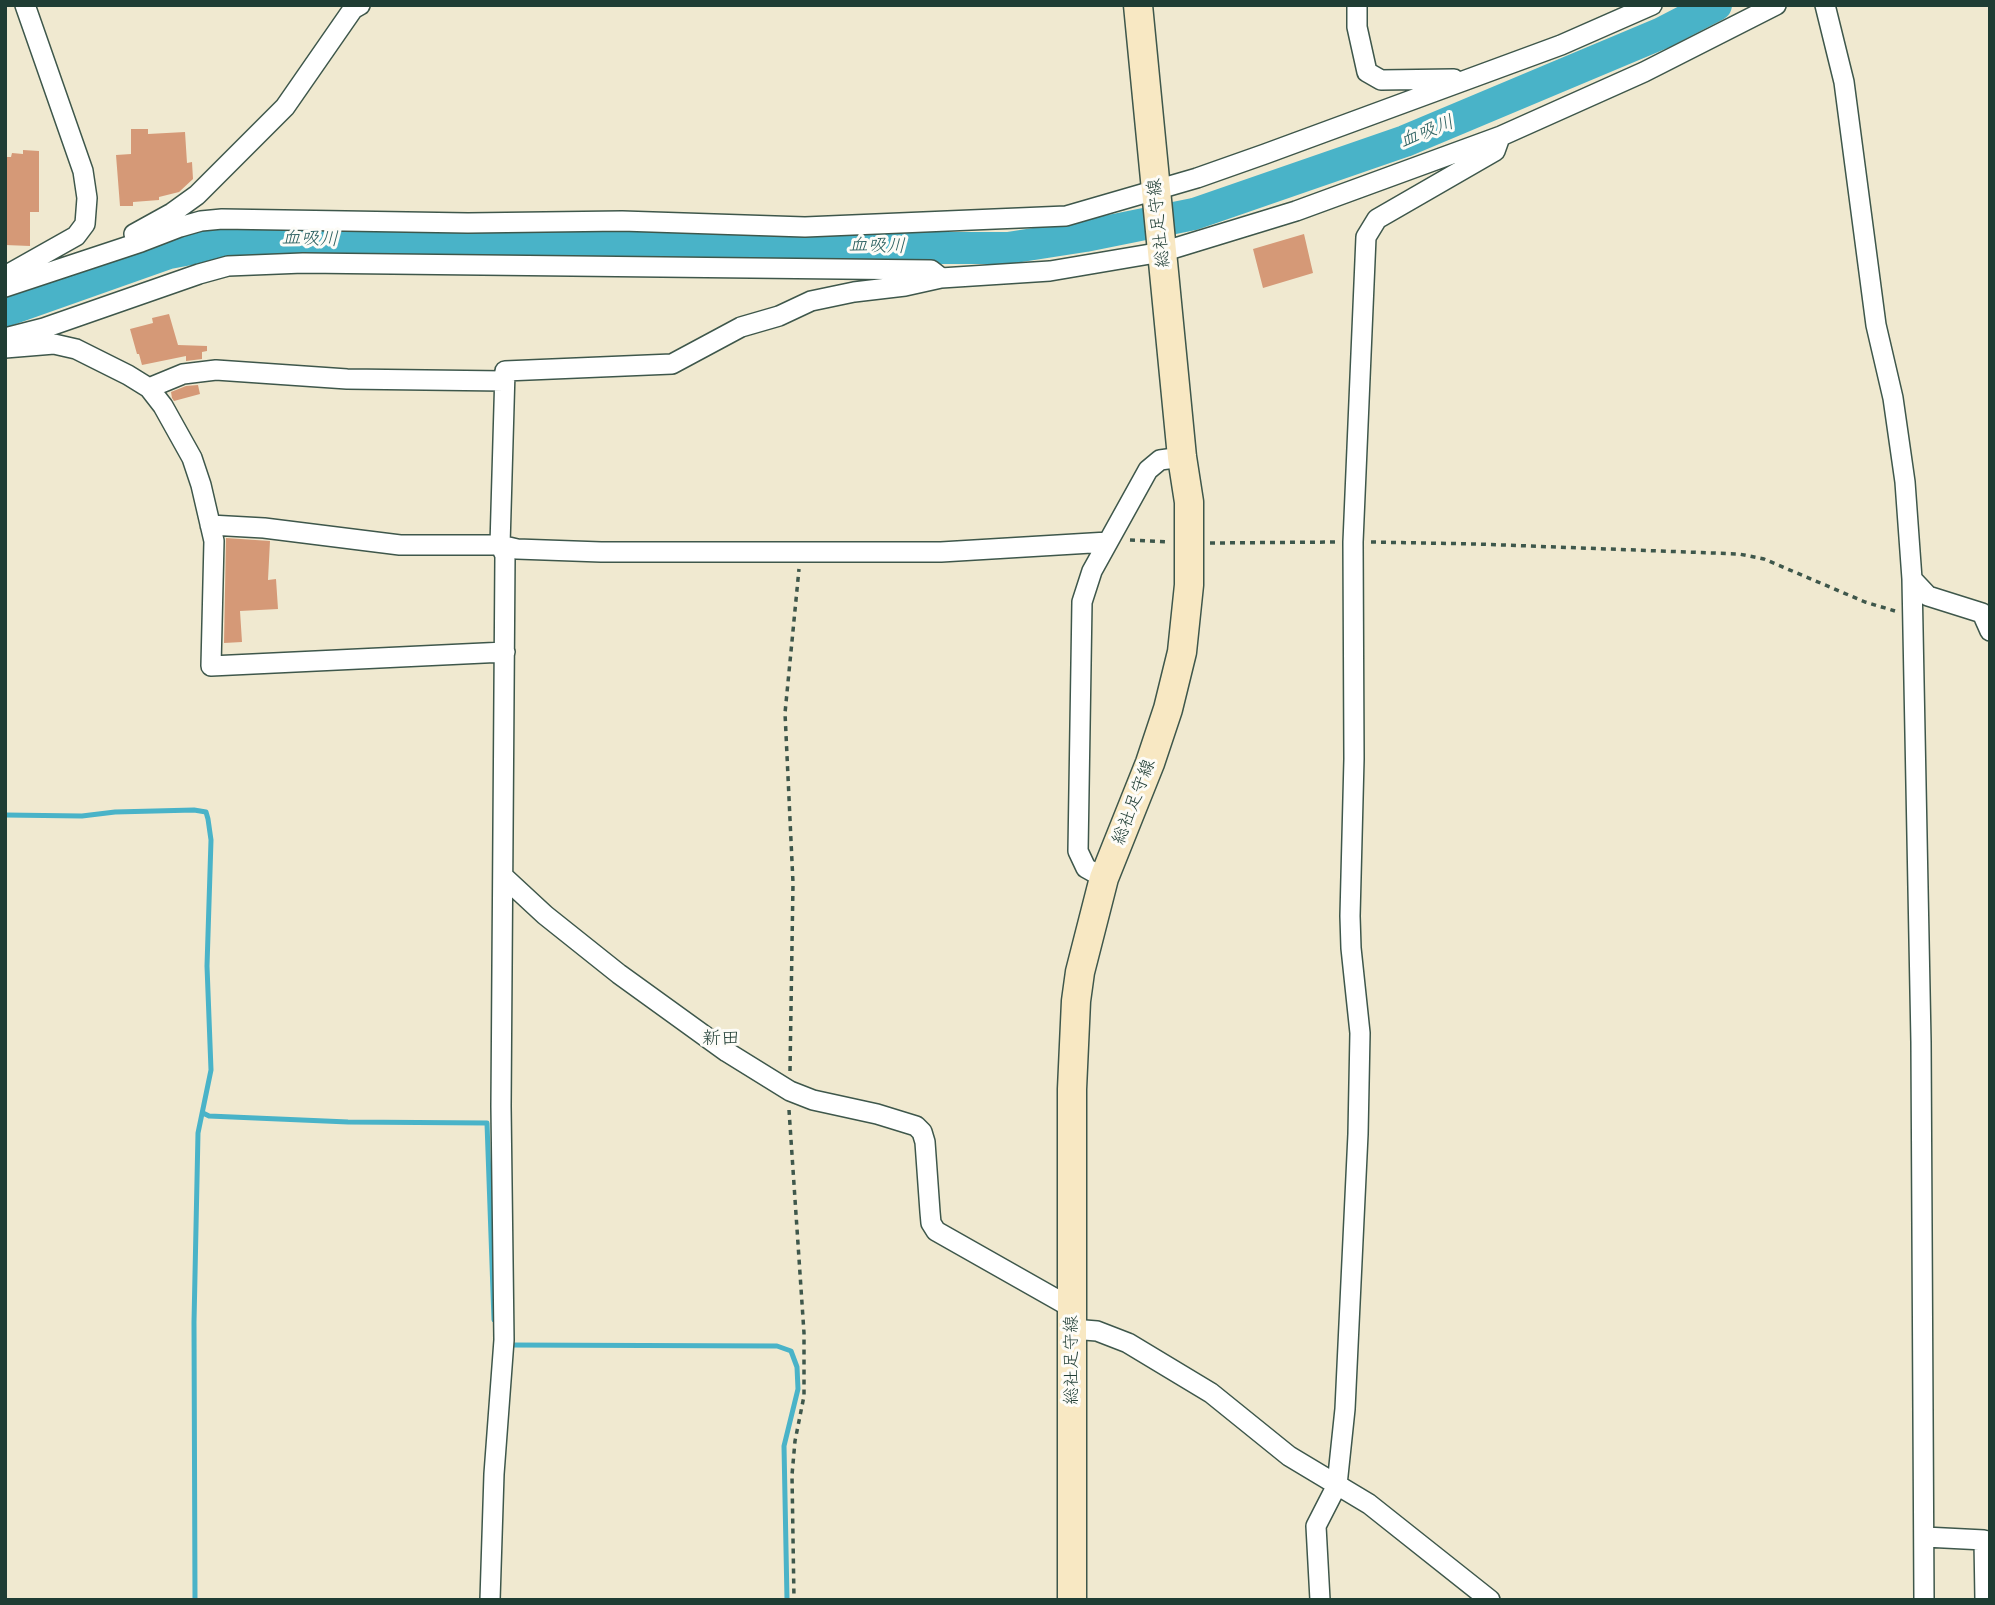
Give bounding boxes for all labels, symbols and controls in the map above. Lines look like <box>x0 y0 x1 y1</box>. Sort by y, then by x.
water label: 血吸川 <box>1396 111 1458 153</box>
street label: 総社足守線 <box>1144 177 1174 269</box>
water label: 血吸川 <box>281 227 339 251</box>
water label: 血吸川 <box>848 234 906 258</box>
street label: 総社足守線 <box>1108 756 1160 848</box>
district label: 新田 <box>702 1028 740 1050</box>
street label: 総社足守線 <box>1061 1315 1083 1405</box>

